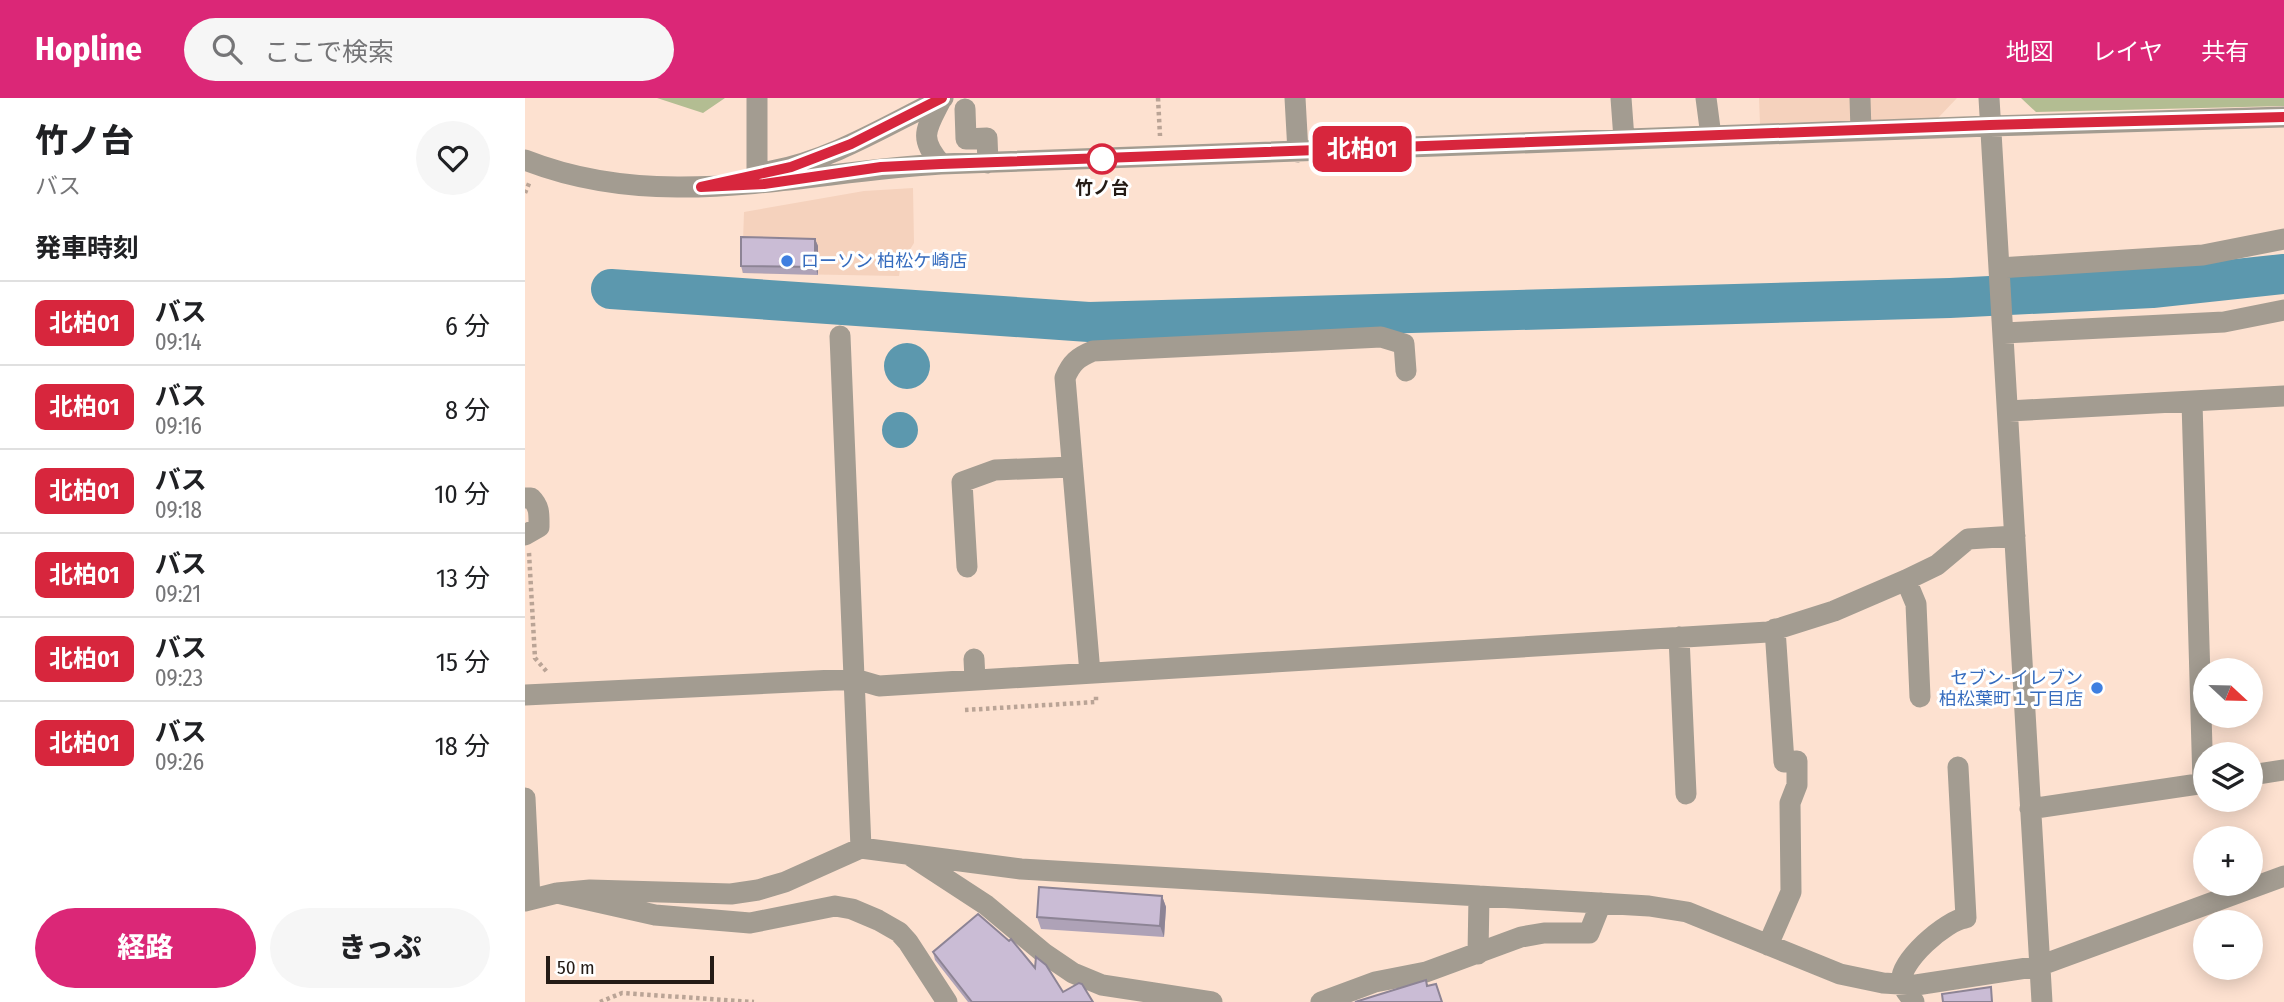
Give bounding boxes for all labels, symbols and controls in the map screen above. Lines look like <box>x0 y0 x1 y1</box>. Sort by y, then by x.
search box <box>184 18 674 81</box>
text: Hopline <box>35 29 142 69</box>
icon: search <box>208 30 246 68</box>
text: ここで検索 <box>264 37 394 68</box>
text: 地図 <box>2006 38 2054 66</box>
text: レイヤ <box>2092 38 2163 66</box>
text: 共有 <box>2201 38 2249 66</box>
text: 竹ノ台 <box>35 121 134 161</box>
button: heart <box>416 121 490 195</box>
line badge: 北柏01 <box>1313 126 1411 172</box>
text: 北柏01 <box>1327 135 1397 163</box>
marker: 竹ノ台 <box>1087 144 1117 174</box>
text: バス <box>35 172 81 200</box>
place label: 竹ノ台 <box>1075 177 1129 199</box>
text: 発車時刻 <box>35 233 139 264</box>
place label: ローソン 柏松ケ崎店 <box>801 250 967 272</box>
marker: ローソン 柏松ケ崎店 <box>779 253 795 269</box>
text: バス <box>155 297 207 328</box>
text: 北柏01 <box>49 309 120 337</box>
text: 6 分 <box>445 311 490 342</box>
text: 09:14 <box>155 328 202 356</box>
text: バス <box>155 381 207 412</box>
text: 北柏01 <box>49 393 120 421</box>
text: 8 分 <box>445 395 490 426</box>
text: 09:16 <box>155 412 202 440</box>
text: バス <box>155 465 207 496</box>
text: 北柏01 <box>49 477 120 505</box>
text: 10 分 <box>434 479 490 510</box>
text: 09:18 <box>155 496 202 524</box>
text: バス <box>155 549 207 580</box>
text: 北柏01 <box>49 561 120 589</box>
text: 13 分 <box>436 563 490 594</box>
text: 09:21 <box>155 580 201 608</box>
text: バス <box>155 633 207 664</box>
text: 北柏01 <box>49 645 120 673</box>
text: 15 分 <box>436 647 490 678</box>
north arrow <box>2193 658 2263 728</box>
map controls <box>2193 658 2263 980</box>
text: 09:23 <box>155 664 203 692</box>
place label: セブン-イレブン 柏松葉町１丁目店 <box>1939 667 2083 710</box>
marker: セブン-イレブン 柏松葉町１丁目店 <box>2089 680 2105 696</box>
text: バス <box>155 717 207 748</box>
text: 北柏01 <box>49 729 120 757</box>
text: 18 分 <box>435 731 490 762</box>
button: layers <box>2193 742 2263 812</box>
text: 09:26 <box>155 748 204 776</box>
button: + <box>2193 826 2263 896</box>
button: 経路 <box>35 908 256 988</box>
button: きっぷ <box>270 908 490 988</box>
button: − <box>2193 910 2263 980</box>
scale bar <box>546 953 714 985</box>
text: 50 m <box>557 956 595 979</box>

